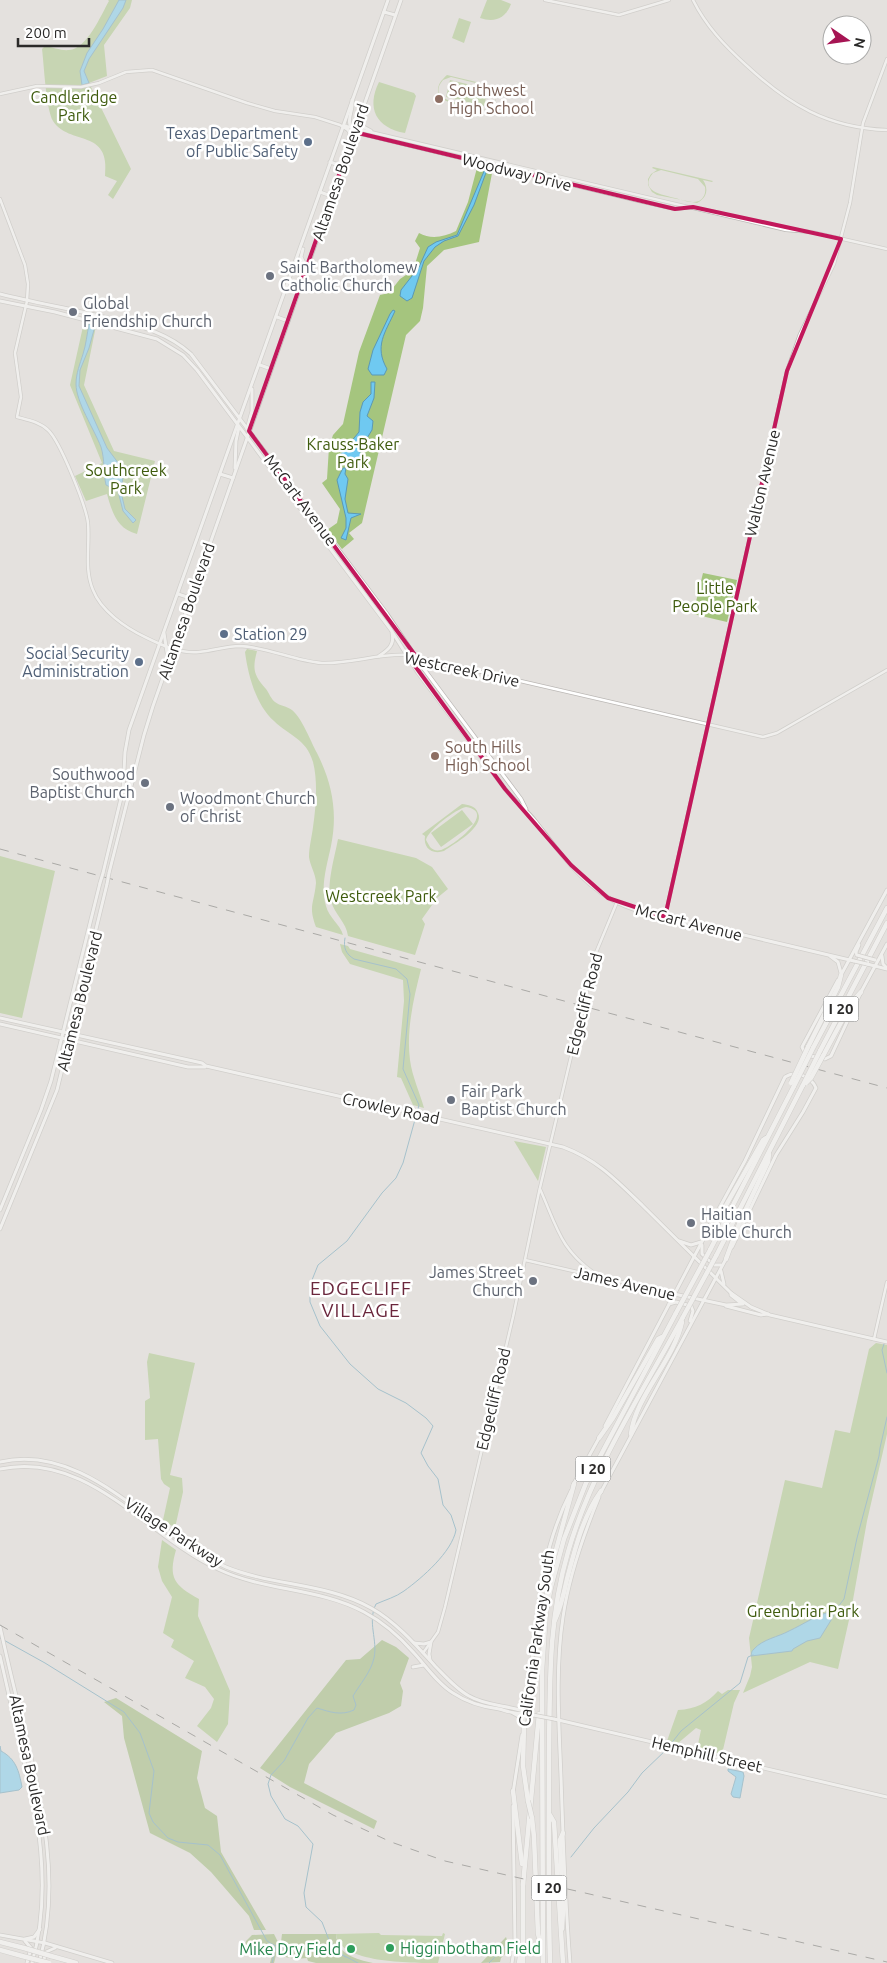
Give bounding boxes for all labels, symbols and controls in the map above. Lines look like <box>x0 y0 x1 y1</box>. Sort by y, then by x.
scale bar <box>18 15 89 47</box>
north arrow <box>822 15 872 65</box>
text: 200 m <box>25 24 67 41</box>
text: N <box>851 36 869 50</box>
place label: Southwest High School <box>449 81 534 117</box>
park label: Candleridge Park <box>31 88 117 124</box>
marker: Southwest High School <box>433 93 445 105</box>
street label: Altamesa Boulevard <box>308 101 372 243</box>
place label: Texas Department of Public Safety <box>166 124 299 160</box>
marker: Texas Department of Public Safety <box>302 136 314 148</box>
street label: Woodway Drive <box>460 150 574 194</box>
place label: Saint Bartholomew Catholic Church <box>280 258 418 294</box>
marker: Saint Bartholomew Catholic Church <box>264 270 276 282</box>
place label: Global Friendship Church <box>83 294 212 330</box>
marker: Global Friendship Church <box>67 306 79 318</box>
street label: Walton Avenue <box>741 428 783 538</box>
park label: Krauss-Baker Park <box>307 435 399 471</box>
street label: McCart Avenue <box>261 451 341 549</box>
park label: Southcreek Park <box>85 461 167 497</box>
street label: Altamesa Boulevard <box>154 540 218 682</box>
park label: Little People Park <box>672 579 758 615</box>
place label: Station 29 <box>234 625 307 643</box>
marker: Station 29 <box>218 628 230 640</box>
place label: Social Security Administration <box>22 644 129 680</box>
street label: Westcreek Drive <box>403 648 521 690</box>
marker: Social Security Administration <box>133 656 145 668</box>
place label: South Hills High School <box>445 738 530 774</box>
marker: South Hills High School <box>429 750 441 762</box>
place label: Southwood Baptist Church <box>29 765 135 801</box>
marker: Southwood Baptist Church <box>139 777 151 789</box>
place label: Woodmont Church of Christ <box>180 789 316 825</box>
marker: Woodmont Church of Christ <box>164 801 176 813</box>
park label: Westcreek Park <box>325 887 437 905</box>
street label: McCart Avenue <box>634 900 744 944</box>
street label: Altamesa Boulevard <box>53 929 105 1073</box>
street label: Edgecliff Road <box>563 951 605 1057</box>
road number: I 20 <box>824 996 858 1022</box>
place label: Fair Park Baptist Church <box>461 1082 567 1118</box>
street label: Crowley Road <box>341 1089 441 1127</box>
marker: Fair Park Baptist Church <box>445 1094 457 1106</box>
place label: Haitian Bible Church <box>701 1205 792 1241</box>
marker: Haitian Bible Church <box>685 1217 697 1229</box>
place label: James Street Church <box>429 1263 524 1299</box>
street label: James Avenue <box>573 1263 677 1303</box>
marker: James Street Church <box>527 1275 539 1287</box>
district label: EDGECLIFF VILLAGE <box>310 1277 412 1321</box>
street label: Edgecliff Road <box>472 1346 514 1452</box>
road number: I 20 <box>576 1456 610 1482</box>
street label: Village Parkway <box>122 1494 227 1570</box>
street label: California Parkway South <box>515 1548 557 1728</box>
park label: Greenbriar Park <box>747 1602 859 1620</box>
street label: Altamesa Boulevard <box>6 1693 54 1837</box>
street label: Hemphill Street <box>650 1733 765 1776</box>
road number: I 20 <box>532 1876 566 1900</box>
place label: Higginbotham Field <box>400 1939 541 1957</box>
place label: Mike Dry Field <box>239 1940 341 1958</box>
marker: Higginbotham Field <box>384 1942 396 1954</box>
marker: Mike Dry Field <box>345 1943 357 1955</box>

